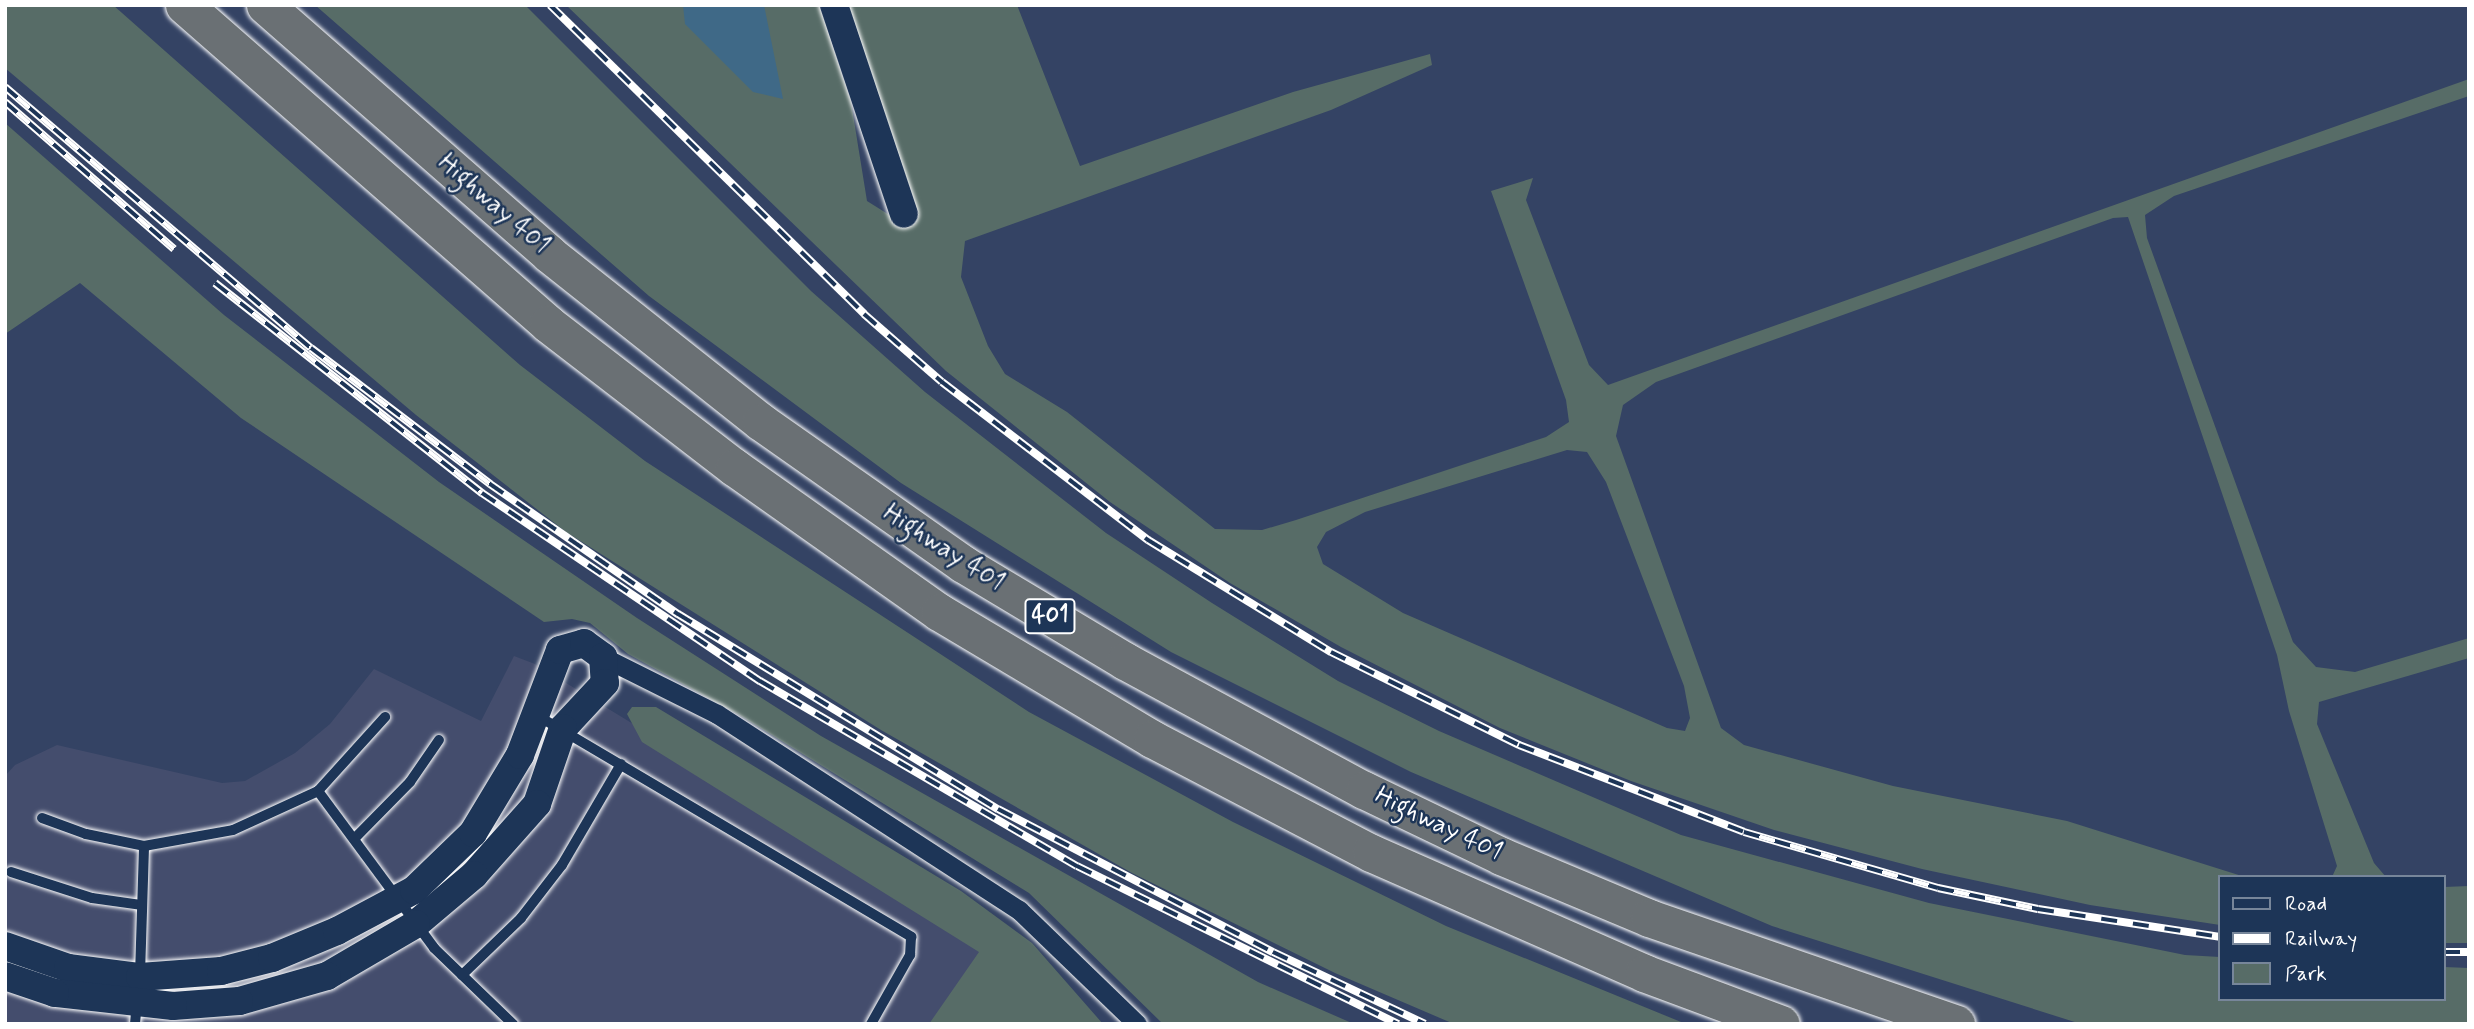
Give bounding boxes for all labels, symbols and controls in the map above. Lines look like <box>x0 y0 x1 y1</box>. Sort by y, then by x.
street label: Highway 401 <box>431 148 555 262</box>
street label: Highway 401 <box>877 498 1009 600</box>
road number: 401 <box>1024 596 1076 636</box>
street label: Highway 401 <box>1369 781 1507 869</box>
legend <box>2218 875 2446 1001</box>
text: Road <box>2285 890 2327 918</box>
text: Railway <box>2285 925 2357 953</box>
text: Park <box>2285 960 2327 988</box>

